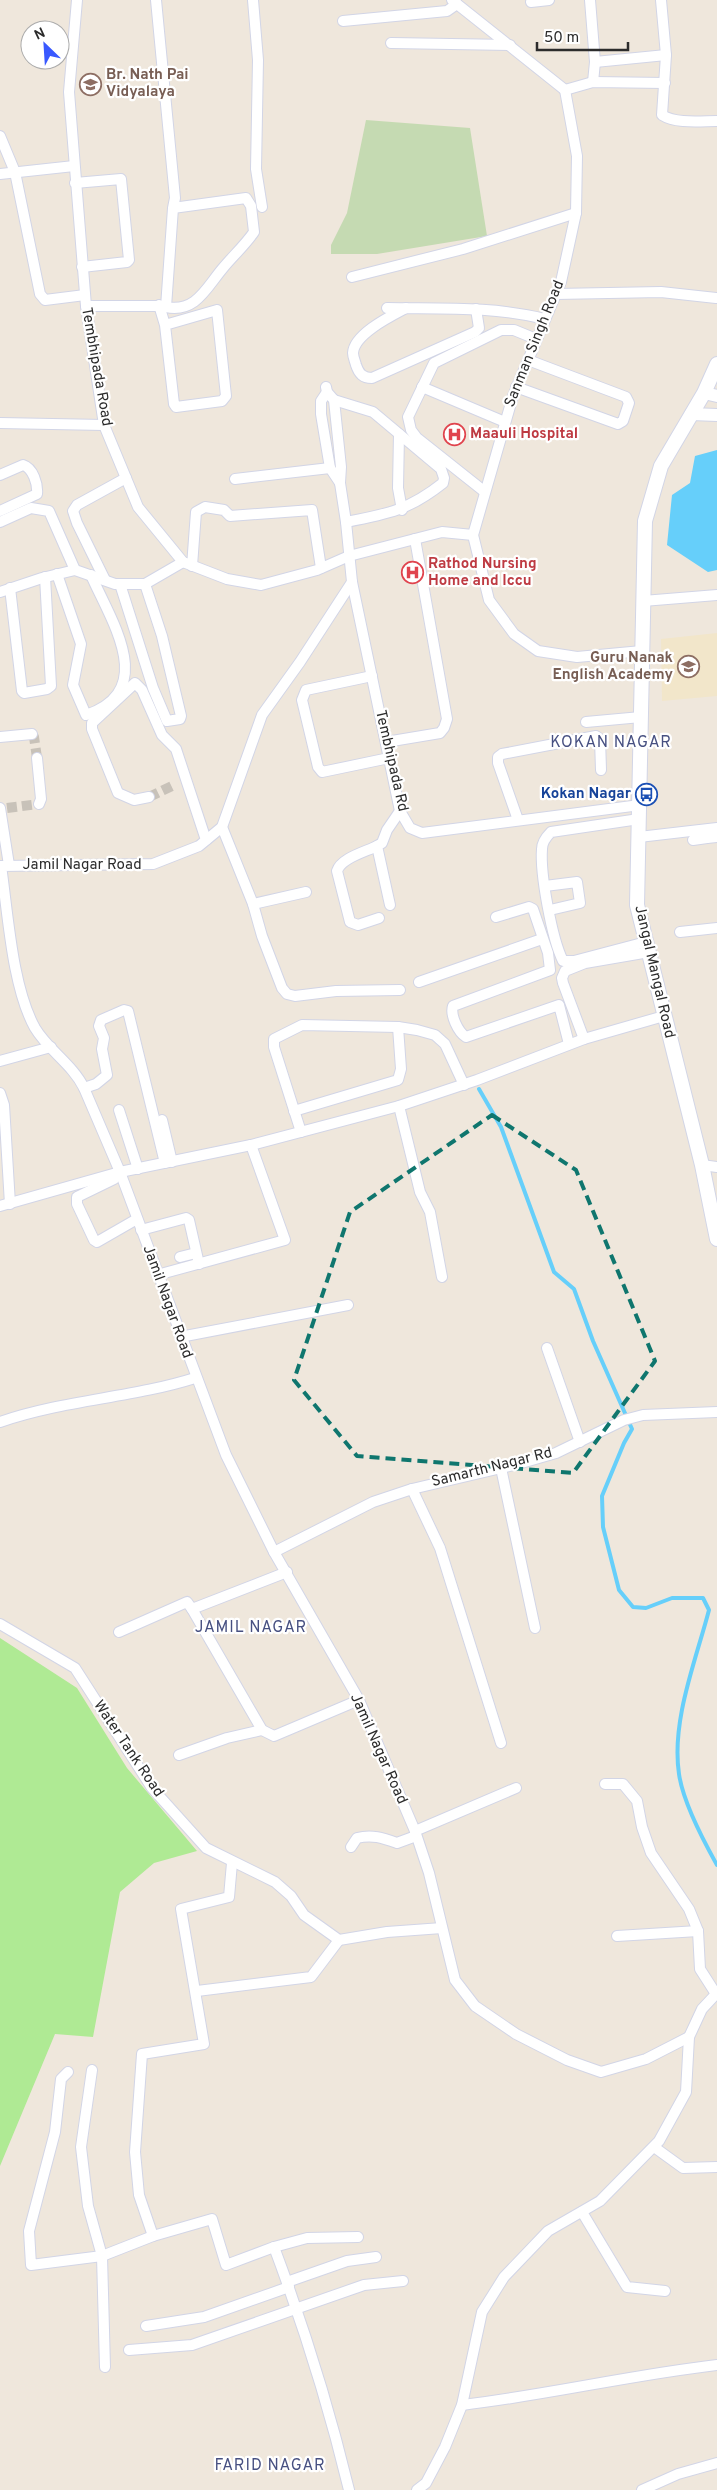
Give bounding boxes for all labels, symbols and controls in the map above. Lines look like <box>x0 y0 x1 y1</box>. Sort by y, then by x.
north arrow <box>20 20 70 70</box>
scale bar <box>537 20 628 52</box>
text: N <box>32 25 48 44</box>
text: 50 m <box>544 29 579 48</box>
place label: Br. Nath Pai Vidyalaya <box>106 66 189 102</box>
school or university icon: Br. Nath Pai Vidyalaya <box>78 72 102 96</box>
street label: Sanman Singh Road <box>501 278 569 410</box>
street label: Tembhipada Road <box>76 306 116 428</box>
hospital icon: Maauli Hospital <box>442 422 466 446</box>
place label: Maauli Hospital <box>470 425 578 444</box>
place label: Rathod Nursing Home and Iccu <box>428 555 537 591</box>
hospital icon: Rathod Nursing Home and Iccu <box>400 561 424 585</box>
place label: Guru Nanak English Academy <box>552 649 673 685</box>
school or university icon: Guru Nanak English Academy <box>677 655 701 679</box>
street label: Tembhipada Rd <box>370 708 412 814</box>
district label: KOKAN NAGAR <box>550 733 672 753</box>
bus stop icon: Kokan Nagar <box>635 782 659 806</box>
place label: Kokan Nagar <box>541 785 632 804</box>
street label: Jamil Nagar Road <box>22 856 142 875</box>
street label: Jangal Mangal Road <box>629 904 679 1040</box>
street label: Jamil Nagar Road <box>138 1243 196 1361</box>
street label: Samarth Nagar Rd <box>430 1444 554 1492</box>
district label: JAMIL NAGAR <box>195 1618 307 1638</box>
street label: Jamil Nagar Road <box>345 1691 411 1807</box>
street label: Water Tank Road <box>89 1697 167 1801</box>
district label: FARID NAGAR <box>214 2456 326 2476</box>

